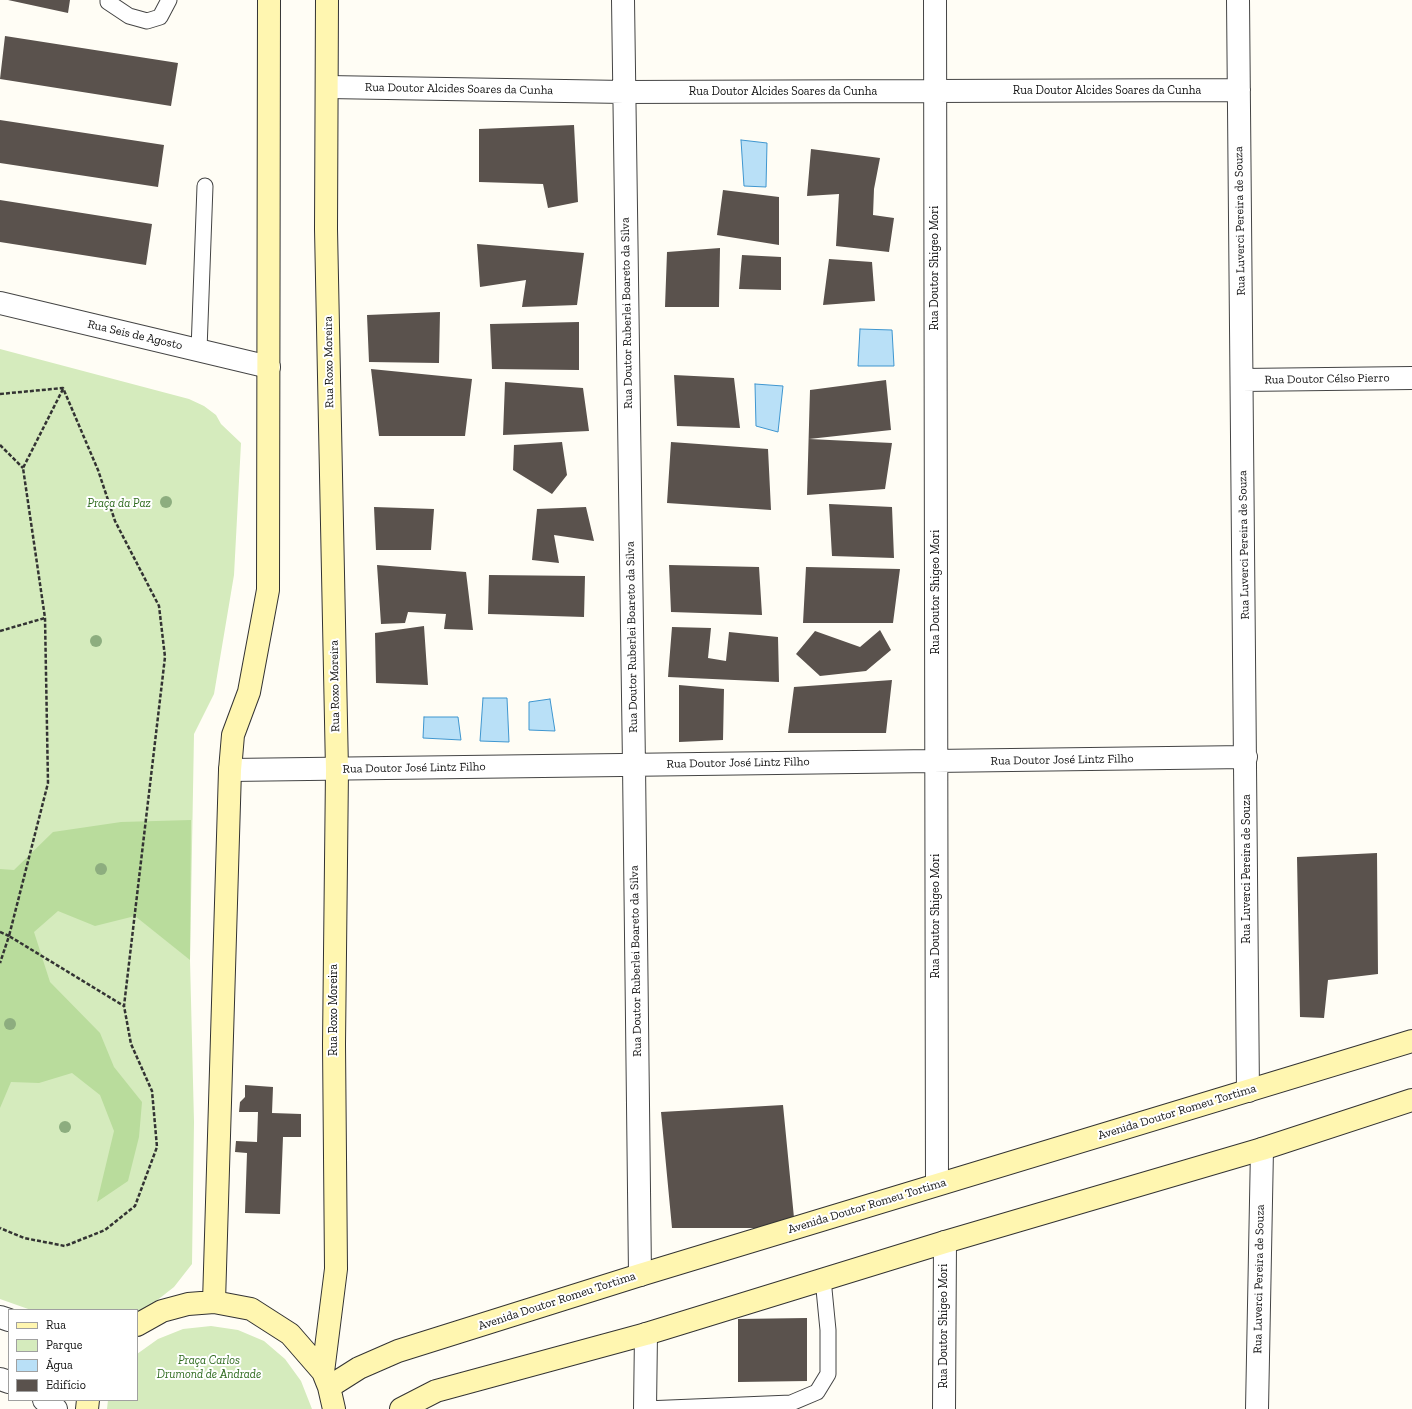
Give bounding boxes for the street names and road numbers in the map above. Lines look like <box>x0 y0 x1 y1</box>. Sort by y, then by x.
street label: Rua Doutor Alcides Soares da Cunha <box>365 80 553 98</box>
street label: Rua Doutor Alcides Soares da Cunha <box>1013 84 1201 98</box>
street label: Rua Doutor Alcides Soares da Cunha <box>689 85 877 99</box>
street label: Rua Luverci Pereira de Souza <box>1231 146 1249 296</box>
street label: Rua Doutor Shigeo Mori <box>928 206 942 330</box>
street label: Rua Doutor Ruberlei Boareto da Silva <box>618 217 636 409</box>
street label: Rua Roxo Moreira <box>321 316 337 408</box>
street label: Rua Seis de Agosto <box>86 317 184 353</box>
street label: Rua Doutor Célso Pierro <box>1264 371 1390 387</box>
street label: Rua Luverci Pereira de Souza <box>1235 470 1253 620</box>
street label: Rua Doutor Shigeo Mori <box>929 530 943 654</box>
street label: Rua Doutor Ruberlei Boareto da Silva <box>623 541 641 733</box>
street label: Rua Roxo Moreira <box>327 640 343 732</box>
street label: Rua Doutor José Lintz Filho <box>990 752 1134 768</box>
street label: Rua Doutor José Lintz Filho <box>666 755 810 771</box>
street label: Rua Doutor José Lintz Filho <box>342 760 486 776</box>
street label: Rua Luverci Pereira de Souza <box>1240 794 1254 944</box>
street label: Rua Doutor Shigeo Mori <box>929 854 943 978</box>
street label: Rua Doutor Ruberlei Boareto da Silva <box>627 865 645 1057</box>
street label: Rua Roxo Moreira <box>327 964 341 1056</box>
street label: Avenida Doutor Romeu Tortima <box>1096 1081 1258 1143</box>
street label: Avenida Doutor Romeu Tortima <box>786 1175 948 1237</box>
street label: Rua Luverci Pereira de Souza <box>1250 1204 1268 1354</box>
street label: Rua Doutor Shigeo Mori <box>937 1264 951 1388</box>
street label: Avenida Doutor Romeu Tortima <box>477 1269 637 1333</box>

